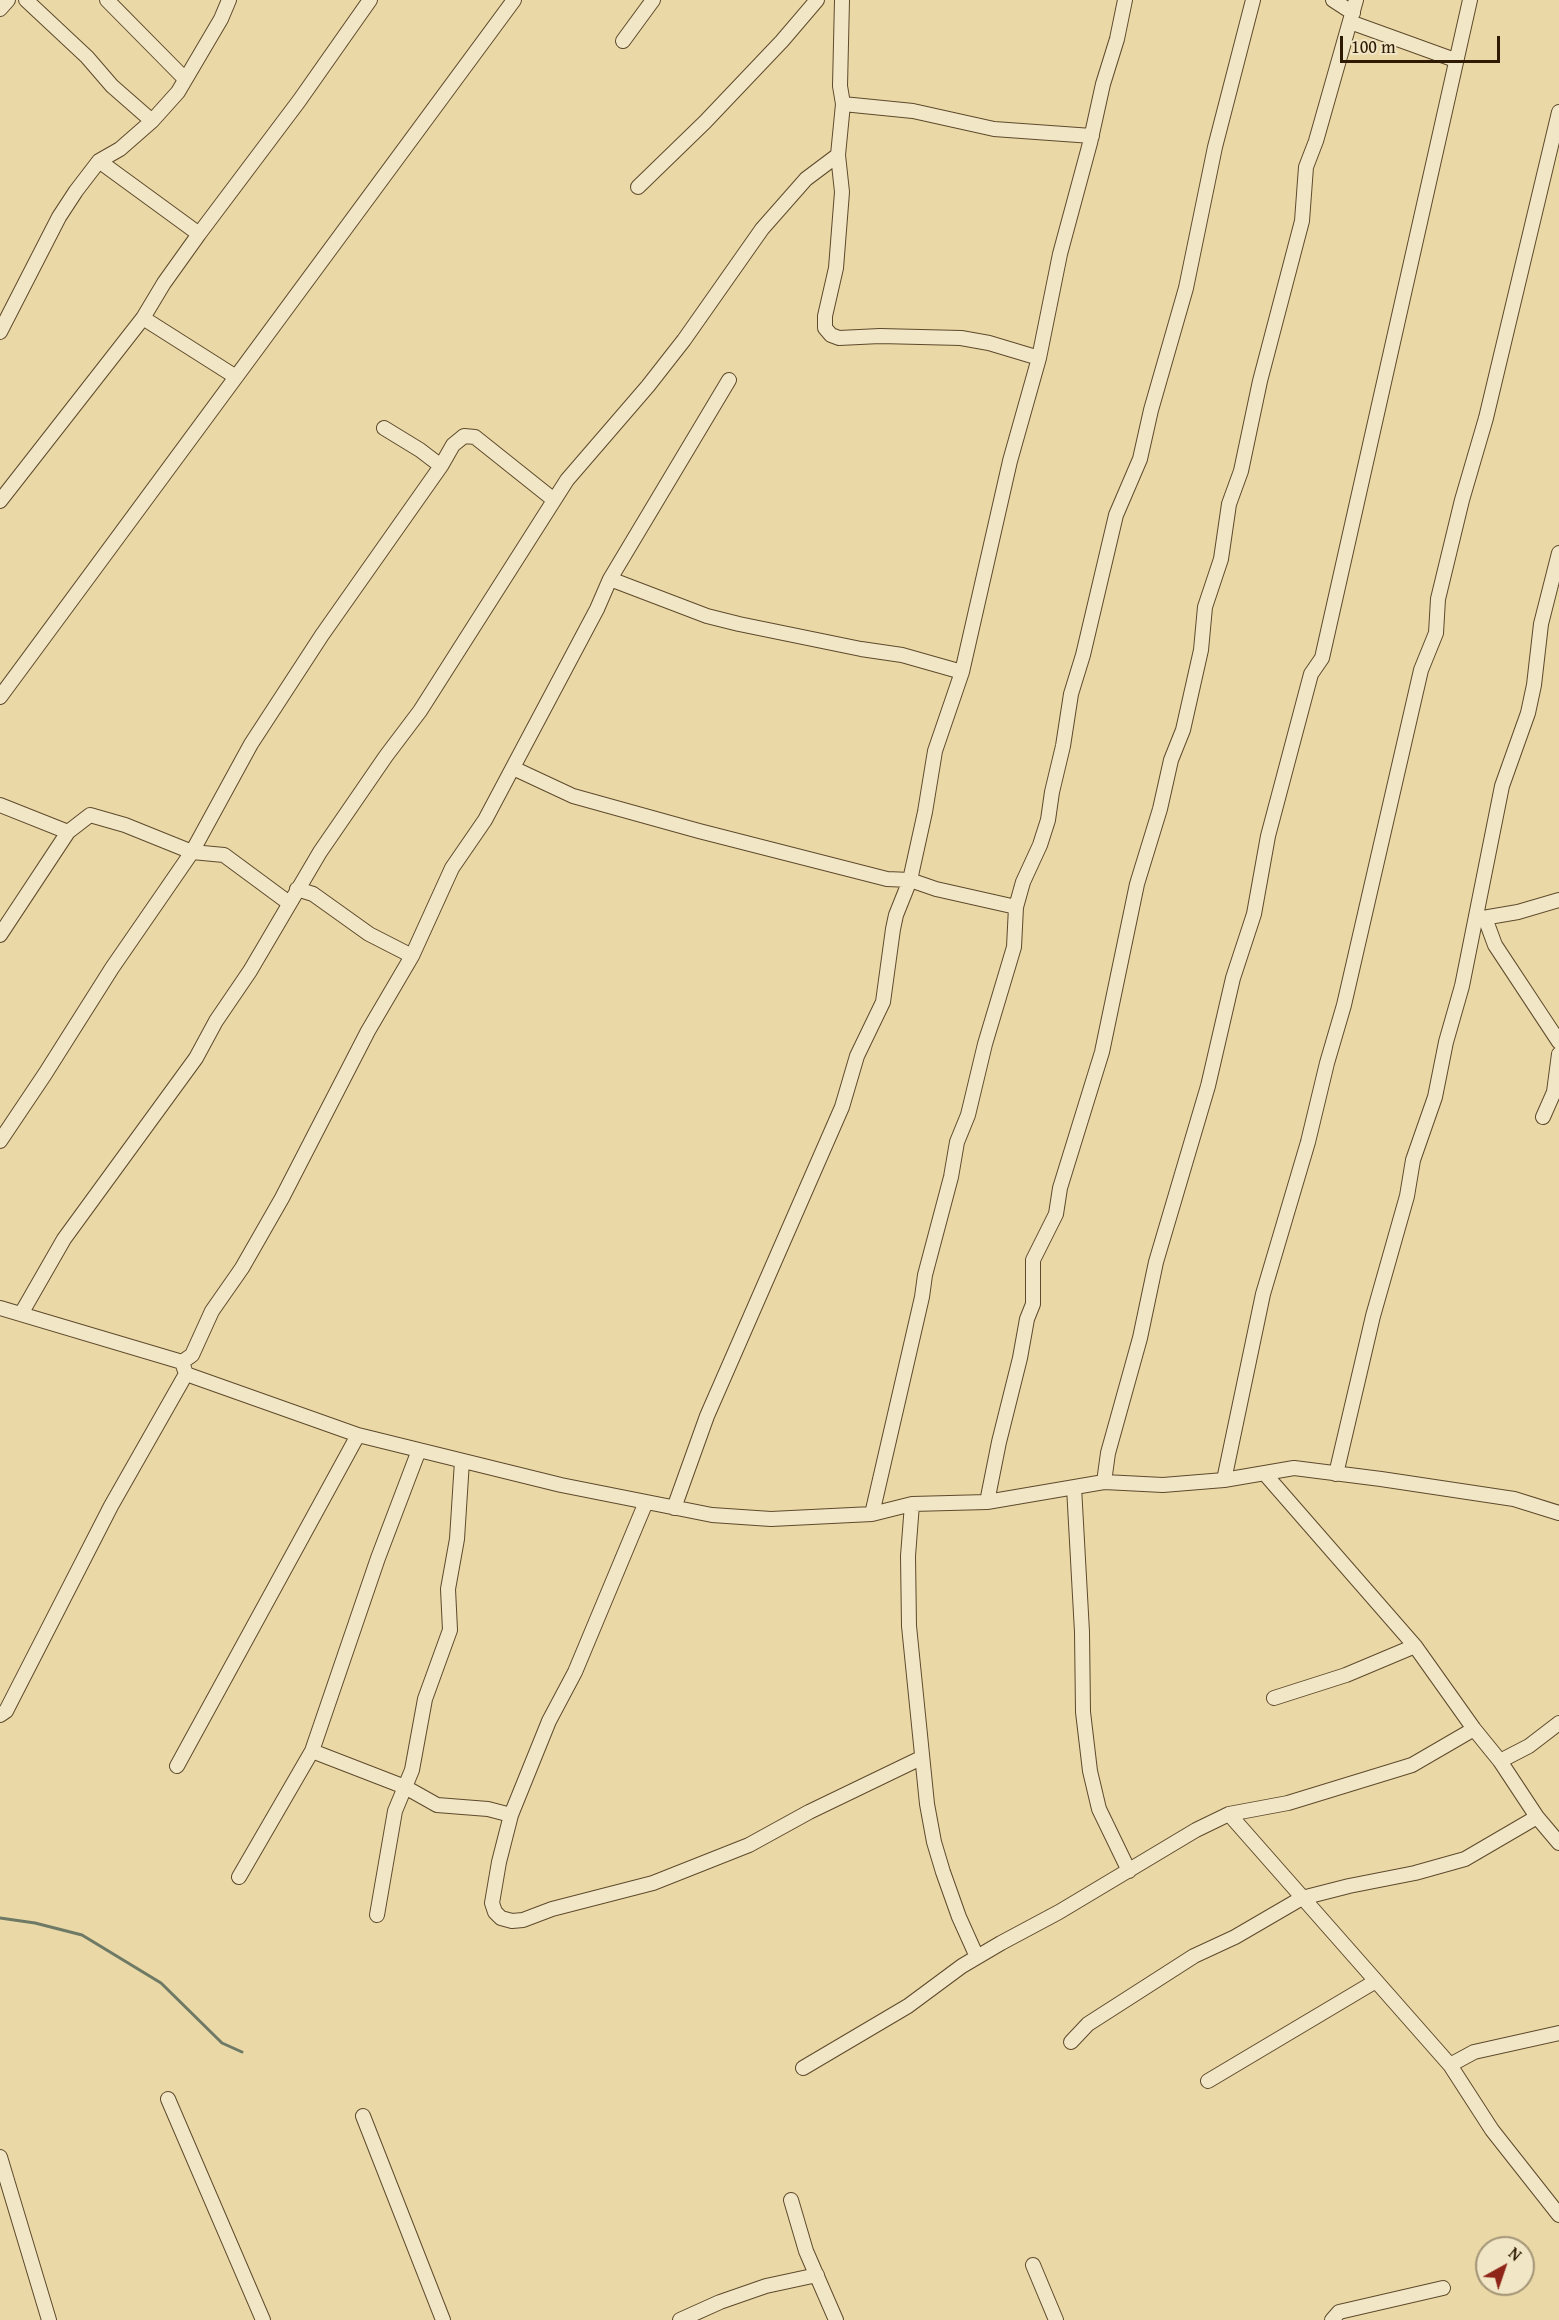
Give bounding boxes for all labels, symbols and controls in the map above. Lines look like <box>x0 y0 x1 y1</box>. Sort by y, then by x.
scale bar <box>1343 24 1504 62</box>
text: 100 m <box>1351 33 1396 60</box>
north arrow <box>1475 2236 1535 2296</box>
text: N <box>1503 2241 1527 2266</box>

